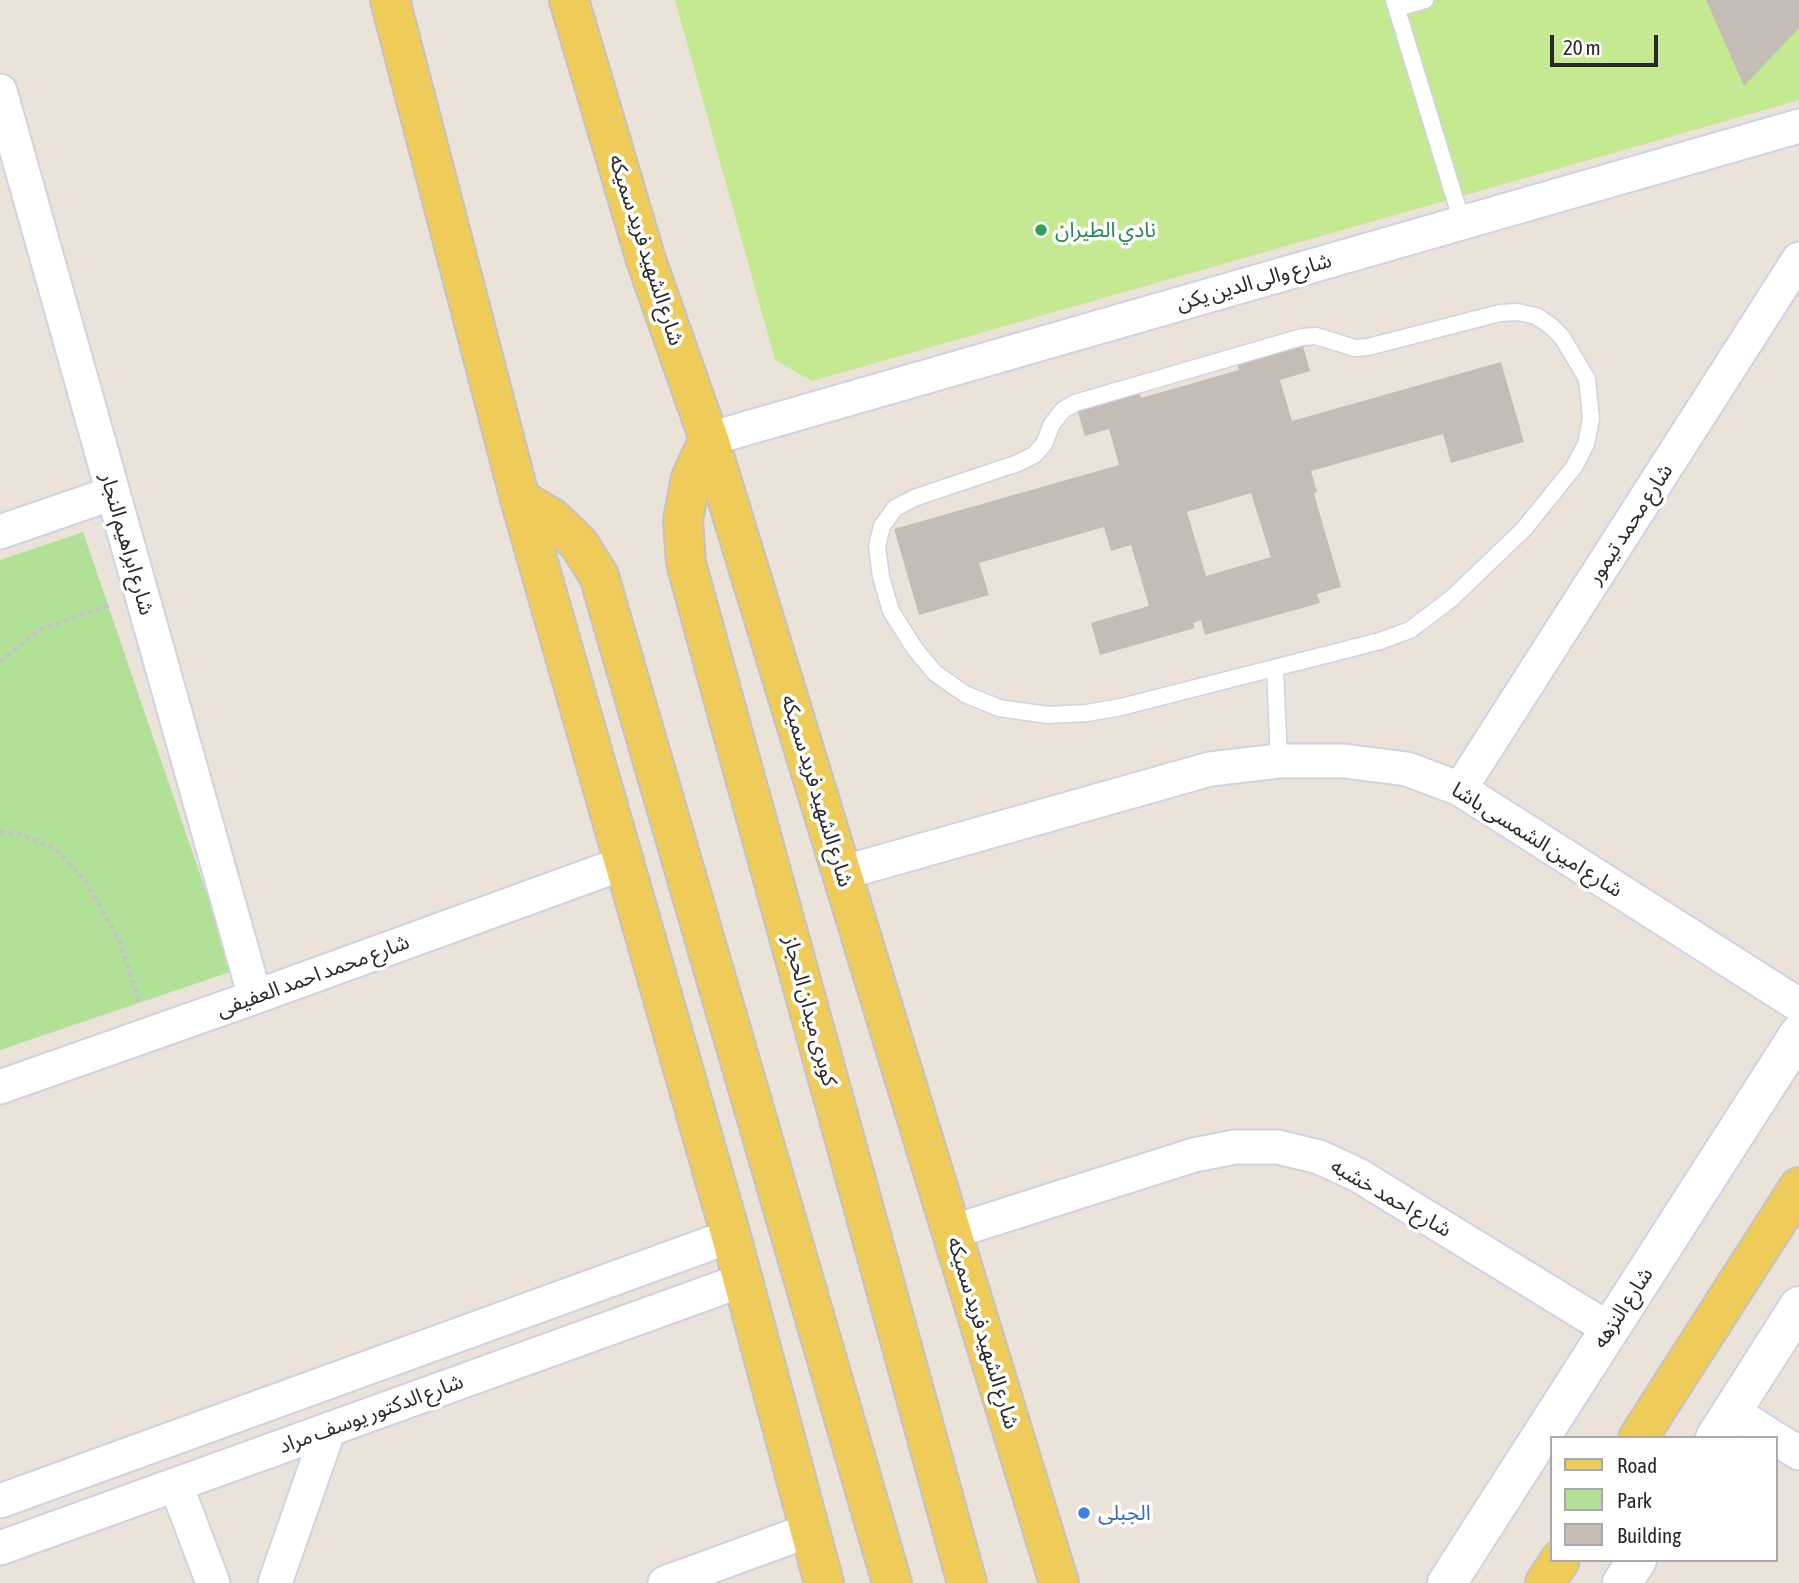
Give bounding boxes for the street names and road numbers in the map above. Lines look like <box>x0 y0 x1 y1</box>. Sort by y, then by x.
street label: شارع الشهيد فريد سميكه <box>603 151 689 349</box>
street label: شارع والى الدين يكن <box>1173 248 1335 316</box>
street label: شارع محمد تيمور <box>1582 459 1678 589</box>
street label: شارع ابراهيم النجار <box>95 470 159 618</box>
street label: شارع الشهيد فريد سميكه <box>776 692 858 890</box>
street label: شارع امين الشمسى باشا <box>1447 777 1627 903</box>
street label: شارع محمد احمد العفيفى <box>213 929 413 1023</box>
street label: كوبرى ميدان الحجاز <box>778 933 842 1089</box>
street label: شارع احمد خشبه <box>1326 1153 1456 1243</box>
street label: شارع الشهيد فريد سميكه <box>942 1234 1024 1432</box>
street label: شارع النزهه <box>1588 1263 1658 1353</box>
street label: شارع الدكتور يوسف مراد <box>275 1369 467 1459</box>

